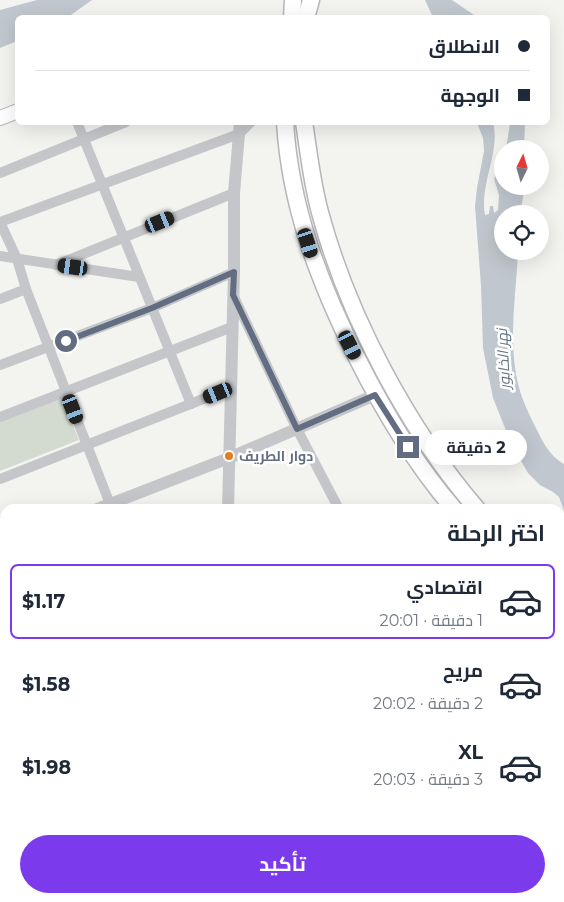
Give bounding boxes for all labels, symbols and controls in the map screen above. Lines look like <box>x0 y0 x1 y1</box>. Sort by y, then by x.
text: الانطلاق <box>429 35 500 58</box>
text: الوجهة <box>440 84 500 107</box>
north arrow <box>494 140 549 195</box>
map controls <box>494 140 549 260</box>
button: locate <box>494 205 549 260</box>
car <box>143 209 176 235</box>
car <box>296 226 319 260</box>
car <box>57 257 88 277</box>
water label: نهر الخابور <box>492 326 514 392</box>
car <box>336 328 363 362</box>
route start <box>55 330 77 352</box>
car <box>201 380 234 406</box>
car <box>60 392 85 426</box>
callout: 2 دقيقة <box>426 430 528 464</box>
route end <box>397 436 419 458</box>
text: 2 دقيقة <box>446 438 506 457</box>
place label: دوار الطريف <box>239 447 313 465</box>
marker: دوار الطريف <box>223 450 235 462</box>
text: اختر الرحلة <box>447 520 545 547</box>
text: اقتصادي <box>407 576 483 599</box>
icon: car <box>498 579 543 624</box>
text: $1.17 <box>22 590 65 613</box>
text: 1 دقيقة · 20:01 <box>380 611 483 630</box>
text: مريح <box>443 659 483 682</box>
icon: car <box>498 662 543 707</box>
text: $1.58 <box>22 673 70 696</box>
text: 2 دقيقة · 20:02 <box>373 694 483 713</box>
text: XL <box>458 741 483 764</box>
icon: car <box>498 745 543 790</box>
text: $1.98 <box>22 756 71 779</box>
text: 3 دقيقة · 20:03 <box>373 770 483 789</box>
button: تأكيد <box>20 835 545 893</box>

